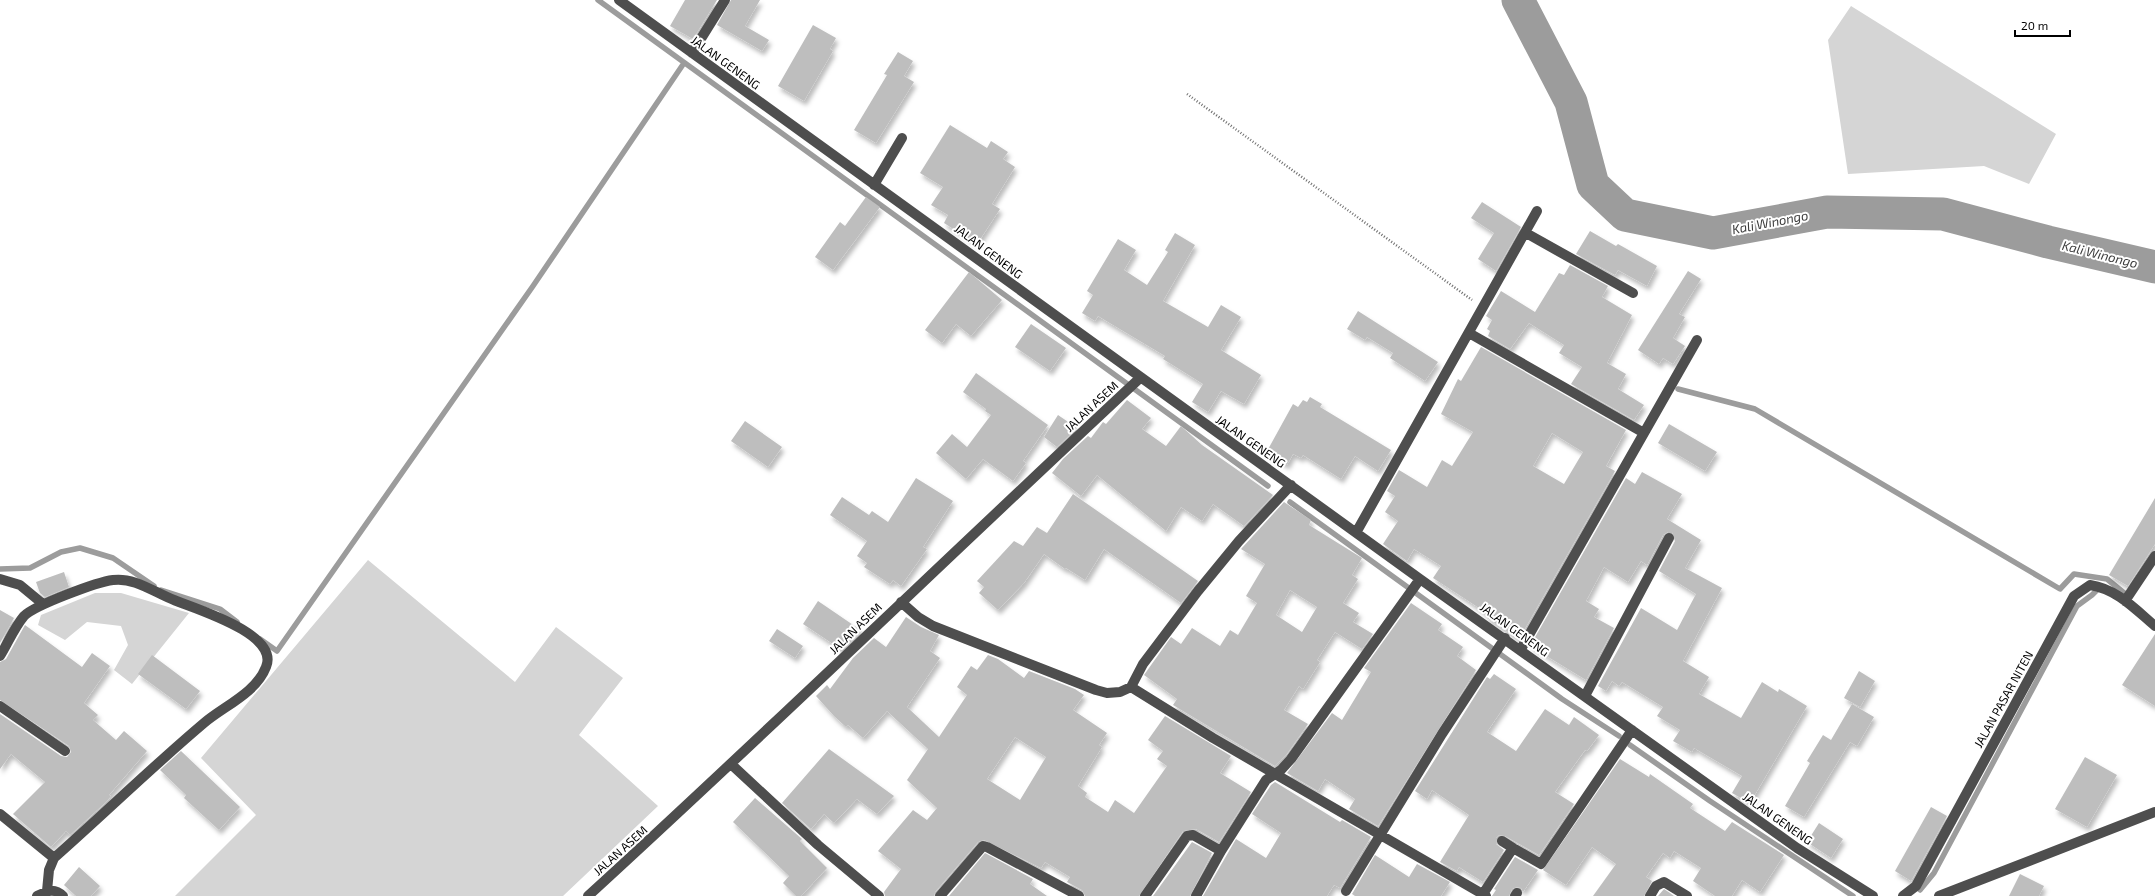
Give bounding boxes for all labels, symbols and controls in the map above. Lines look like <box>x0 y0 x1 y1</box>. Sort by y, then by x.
scale bar <box>2015 12 2070 38</box>
text: 20 m <box>2021 18 2048 32</box>
street label: JALAN GENENG <box>689 32 763 92</box>
water label: Kali Winongo <box>1731 207 1809 237</box>
street label: JALAN GENENG <box>952 221 1026 281</box>
water label: Kali Winongo <box>2061 237 2139 271</box>
street label: JALAN ASEM <box>1062 378 1120 434</box>
street label: JALAN GENENG <box>1214 412 1288 470</box>
street label: JALAN GENENG <box>1478 599 1552 659</box>
street label: JALAN ASEM <box>826 600 884 656</box>
street label: JALAN PASAR NITEN <box>1971 648 2035 750</box>
street label: JALAN GENENG <box>1741 789 1815 847</box>
street label: JALAN ASEM <box>590 822 650 878</box>

